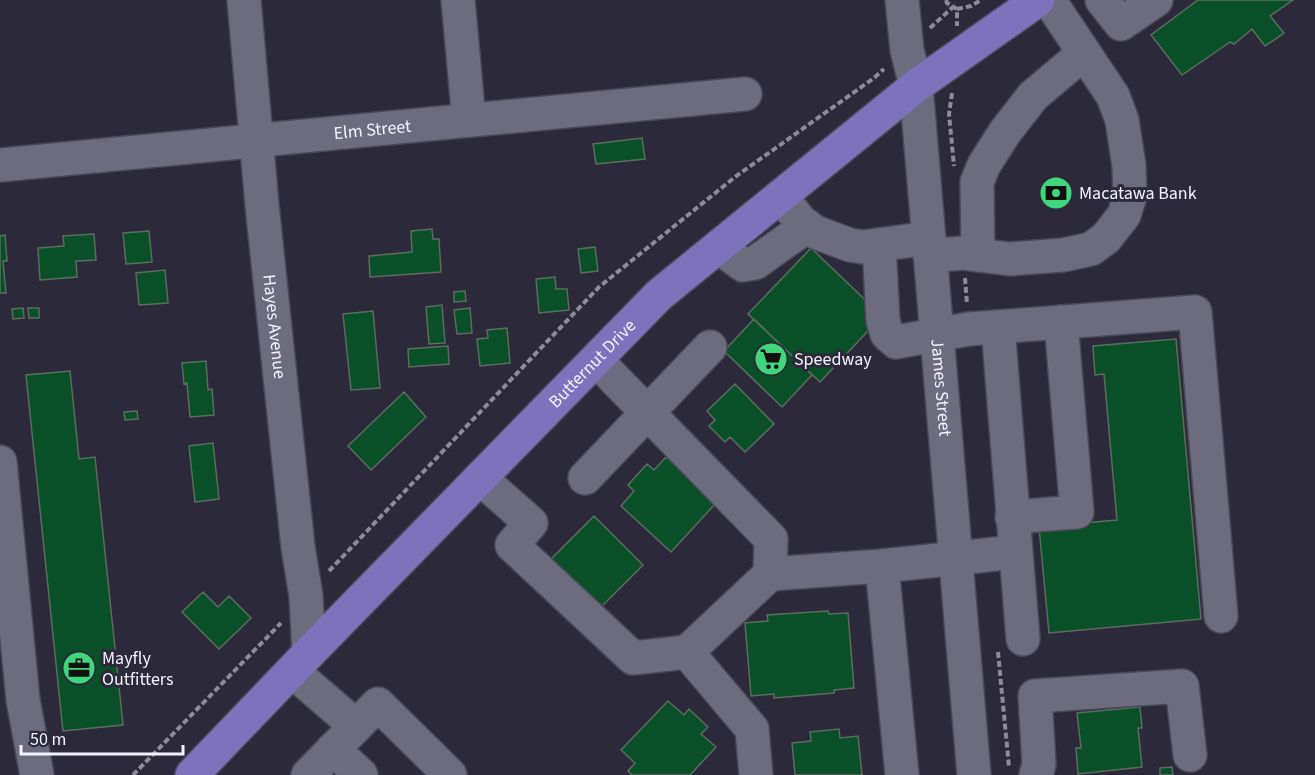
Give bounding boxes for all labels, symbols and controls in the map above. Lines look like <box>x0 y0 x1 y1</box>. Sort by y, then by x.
street label: Elm Street <box>332 113 412 146</box>
bank icon: Macatawa Bank <box>1038 175 1074 211</box>
place label: Macatawa Bank <box>1079 181 1197 206</box>
street label: Hayes Avenue <box>257 273 293 380</box>
street label: Butternut Drive <box>543 313 641 413</box>
street label: James Street <box>925 338 958 437</box>
supermarket icon: Speedway <box>753 341 789 377</box>
place label: Speedway <box>794 347 872 372</box>
place label: Mayfly Outfitters <box>102 646 174 692</box>
office icon: Mayfly Outfitters <box>61 650 97 686</box>
scale bar <box>21 718 183 756</box>
text: 50 m <box>30 727 66 752</box>

